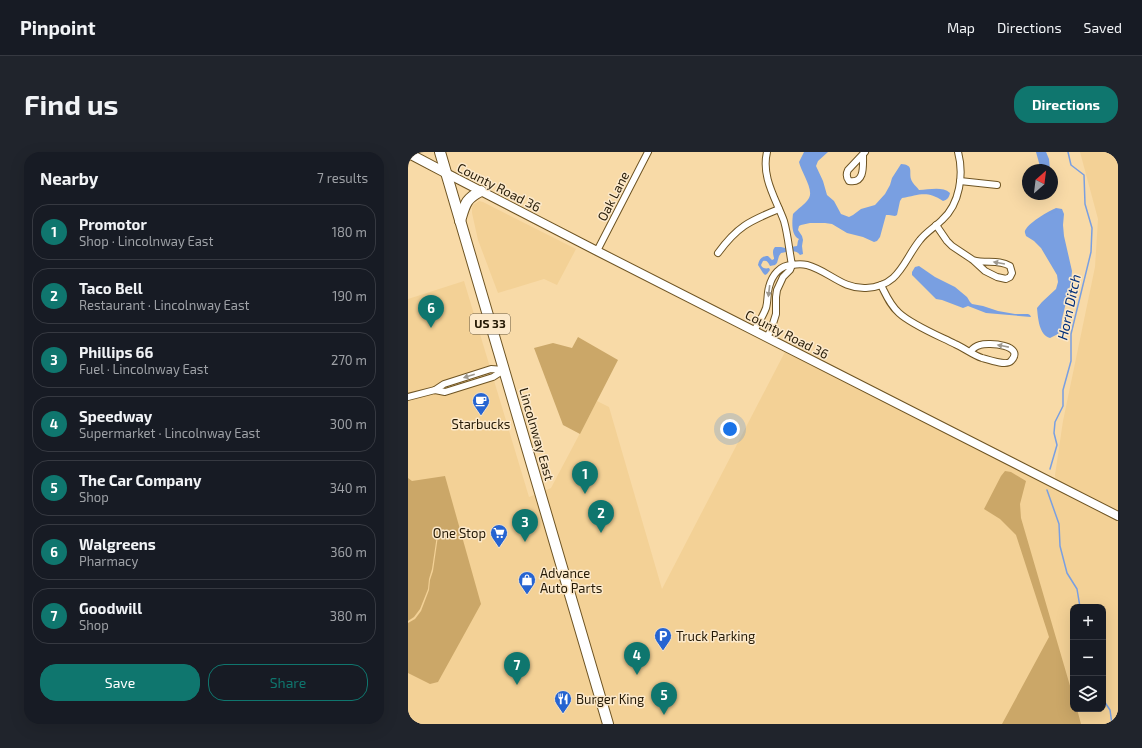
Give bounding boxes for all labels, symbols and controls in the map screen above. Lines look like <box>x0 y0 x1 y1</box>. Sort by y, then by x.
text: Pinpoint <box>20 16 95 39</box>
text: Map <box>947 19 975 36</box>
text: Directions <box>997 19 1062 36</box>
text: Saved <box>1084 19 1122 36</box>
button: Directions <box>1014 86 1118 123</box>
text: Find us <box>24 87 118 121</box>
street label: County Road 36 <box>455 159 543 215</box>
north arrow <box>1022 164 1058 200</box>
text: Nearby <box>40 168 98 188</box>
street label: Oak Lane <box>594 168 632 223</box>
text: 7 results <box>317 170 368 186</box>
text: Promotor <box>79 215 147 233</box>
text: 1 <box>51 224 57 240</box>
text: 180 m <box>332 224 367 240</box>
text: Shop · Lincolnway East <box>79 233 213 249</box>
one-way arrow <box>993 260 1005 266</box>
water label: Horn Ditch <box>1053 272 1084 341</box>
text: Taco Bell <box>79 279 143 297</box>
one-way arrow <box>766 285 772 297</box>
text: 2 <box>50 288 58 304</box>
text: 190 m <box>332 288 367 304</box>
pin: 6 <box>418 295 444 328</box>
text: Restaurant · Lincolnway East <box>79 297 250 313</box>
street label: County Road 36 <box>743 306 831 362</box>
road number: US 33 <box>470 314 510 334</box>
text: Phillips 66 <box>79 343 153 361</box>
one-way arrow <box>996 343 1009 349</box>
text: 3 <box>50 352 58 368</box>
text: 270 m <box>331 352 367 368</box>
text: Fuel · Lincolnway East <box>79 361 208 377</box>
one-way arrow <box>462 373 474 379</box>
street label: Lincolnway East <box>516 386 558 482</box>
cafe icon: Starbucks <box>471 391 491 416</box>
text: Speedway <box>79 407 152 425</box>
text: 4 <box>50 416 58 432</box>
text: 300 m <box>330 416 367 432</box>
place label: Starbucks <box>452 416 510 432</box>
your location <box>720 419 740 439</box>
text: Supermarket · Lincolnway East <box>79 425 260 441</box>
pin: 1 <box>572 461 598 494</box>
text: The Car Company <box>79 471 201 489</box>
text: 5 <box>50 480 58 496</box>
text: 340 m <box>330 480 367 496</box>
text: Shop <box>79 489 109 505</box>
pin: 2 <box>588 500 614 533</box>
pin: 3 <box>512 509 538 542</box>
supermarket icon: One Stop <box>489 523 509 548</box>
place label: One Stop <box>433 525 486 541</box>
text: Walgreens <box>79 535 156 553</box>
text: 6 <box>50 544 58 560</box>
text: 360 m <box>330 544 367 560</box>
text: Pharmacy <box>79 553 138 569</box>
place label: Advance Auto Parts <box>540 565 602 596</box>
shop icon: Advance Auto Parts <box>517 570 537 595</box>
text: Goodwill <box>79 599 142 617</box>
map controls <box>1070 604 1106 712</box>
button: + <box>1070 604 1106 640</box>
text: 7 <box>51 608 57 624</box>
text: 380 m <box>330 608 367 624</box>
text: Shop <box>79 617 109 633</box>
parking icon: Truck Parking <box>653 626 673 651</box>
place label: Truck Parking <box>676 628 755 644</box>
button: − <box>1070 640 1106 676</box>
pin: 4 <box>624 642 650 675</box>
pin: 7 <box>504 652 530 685</box>
button: Save <box>40 664 200 701</box>
button: Share <box>208 664 368 701</box>
button: layers <box>1070 676 1106 712</box>
pin: 5 <box>651 682 677 715</box>
restaurant icon: Burger King <box>553 689 573 714</box>
place label: Burger King <box>576 691 644 707</box>

